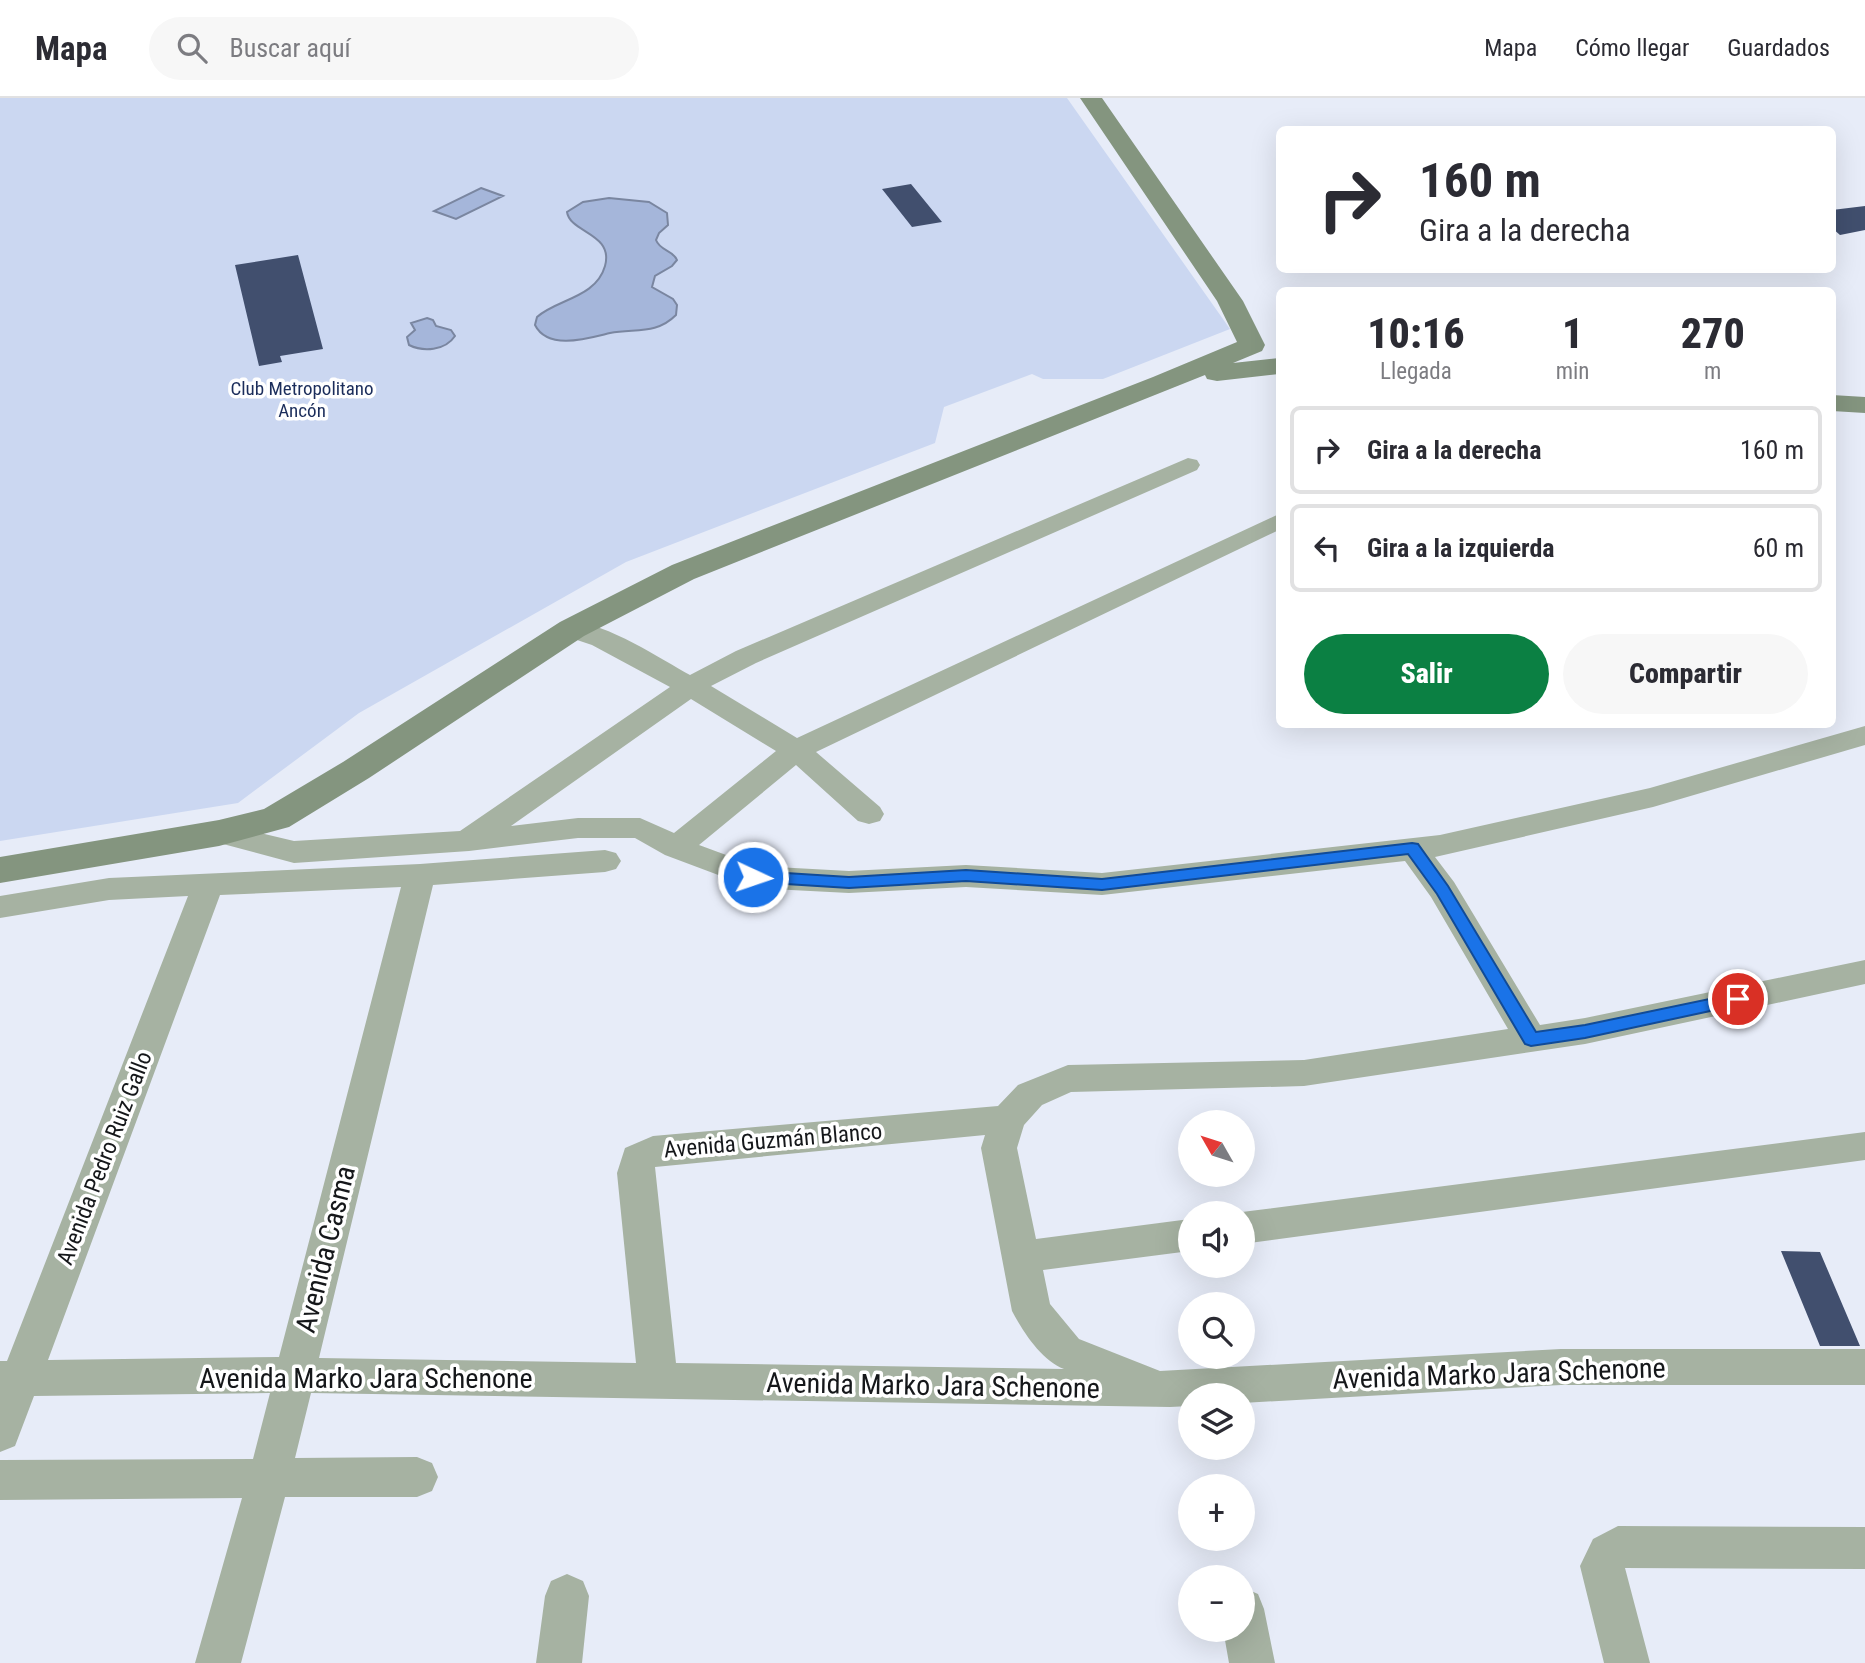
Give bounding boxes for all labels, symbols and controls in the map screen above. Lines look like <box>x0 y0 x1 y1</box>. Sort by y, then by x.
search box <box>149 17 639 80</box>
text: Mapa <box>35 29 107 68</box>
icon: search <box>173 29 211 67</box>
text: Buscar aquí <box>229 33 351 63</box>
text: Mapa <box>1484 34 1537 62</box>
text: Cómo llegar <box>1575 34 1689 62</box>
text: Guardados <box>1727 34 1830 62</box>
text: 160 m <box>1419 152 1541 209</box>
icon: right <box>1304 154 1395 245</box>
text: Gira a la derecha <box>1419 211 1631 249</box>
text: 10:16 <box>1367 309 1464 358</box>
text: 1 <box>1562 309 1583 358</box>
text: 270 <box>1681 309 1745 358</box>
text: Llegada <box>1380 358 1452 385</box>
text: min <box>1556 358 1589 385</box>
text: m <box>1704 358 1721 385</box>
park label: Club Metropolitano Ancón <box>230 377 374 422</box>
icon: right <box>1308 431 1346 469</box>
text: Gira a la derecha <box>1367 435 1541 465</box>
text: 160 m <box>1740 435 1804 465</box>
icon: left <box>1308 529 1346 567</box>
text: Gira a la izquierda <box>1367 533 1555 563</box>
text: 60 m <box>1753 533 1804 563</box>
button: Salir <box>1304 634 1549 714</box>
button: Compartir <box>1563 634 1808 714</box>
position arrow <box>716 840 790 914</box>
pin <box>1708 969 1768 1029</box>
icon: arrive <box>1719 980 1757 1018</box>
street label: Avenida Pedro Ruiz Gallo <box>51 1048 158 1269</box>
north arrow <box>1178 1110 1255 1186</box>
map controls <box>1178 1110 1255 1642</box>
street label: Avenida Guzmán Blanco <box>663 1118 883 1163</box>
street label: Avenida Casma <box>289 1162 362 1336</box>
button: sound <box>1178 1201 1255 1278</box>
button: search <box>1178 1292 1255 1369</box>
street label: Avenida Marko Jara Schenone <box>1332 1351 1666 1396</box>
street label: Avenida Marko Jara Schenone <box>199 1362 533 1395</box>
street label: Avenida Marko Jara Schenone <box>766 1366 1100 1405</box>
button: layers <box>1178 1383 1255 1460</box>
button: + <box>1178 1474 1255 1551</box>
button: − <box>1178 1565 1255 1642</box>

